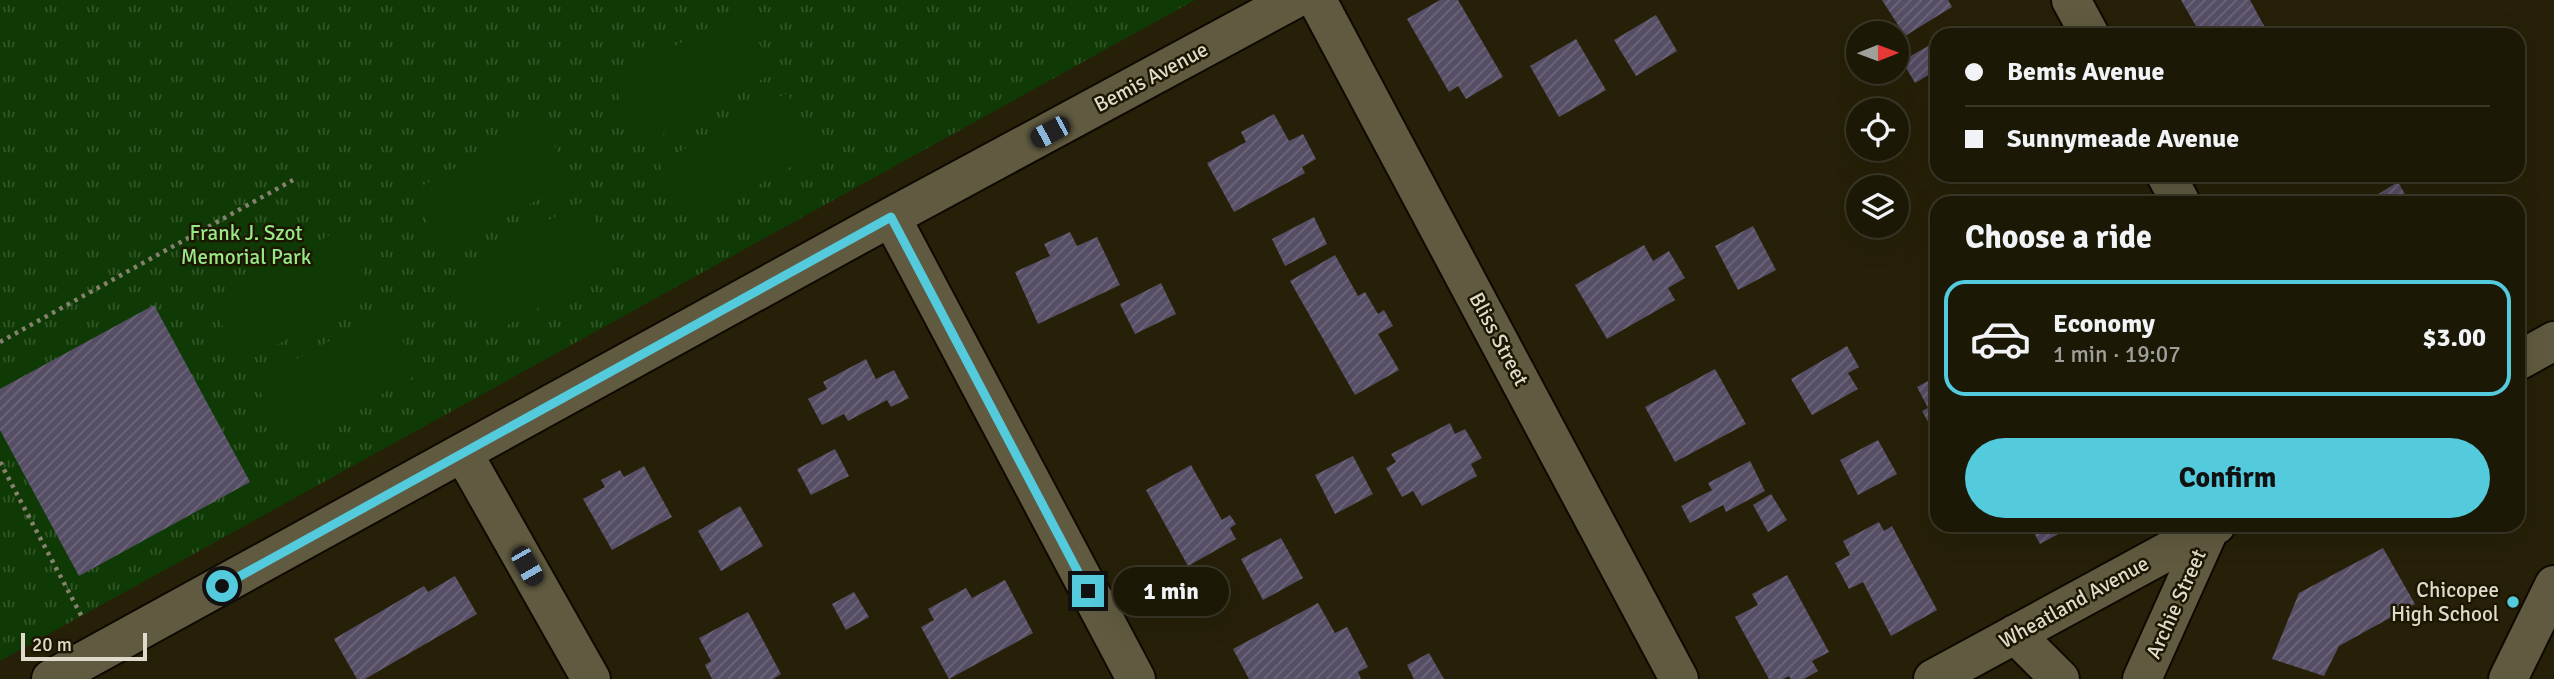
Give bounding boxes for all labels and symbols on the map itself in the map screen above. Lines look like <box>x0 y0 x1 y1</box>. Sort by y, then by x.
north arrow <box>1846 21 1909 84</box>
street label: Bemis Avenue <box>1090 36 1212 118</box>
car <box>1027 113 1074 151</box>
park label: Frank J. Szot Memorial Park <box>181 220 312 270</box>
street label: Bliss Street <box>1464 288 1534 390</box>
car <box>508 543 547 589</box>
street label: Archie Street <box>2140 545 2212 663</box>
street label: Wheatland Avenue <box>1995 550 2153 654</box>
callout: 1 min <box>1112 566 1228 616</box>
route start <box>206 570 238 602</box>
route end <box>1072 575 1104 607</box>
place label: Chicopee High School <box>2391 577 2499 627</box>
marker: Chicopee High School <box>2505 594 2521 610</box>
scale bar <box>21 630 147 662</box>

